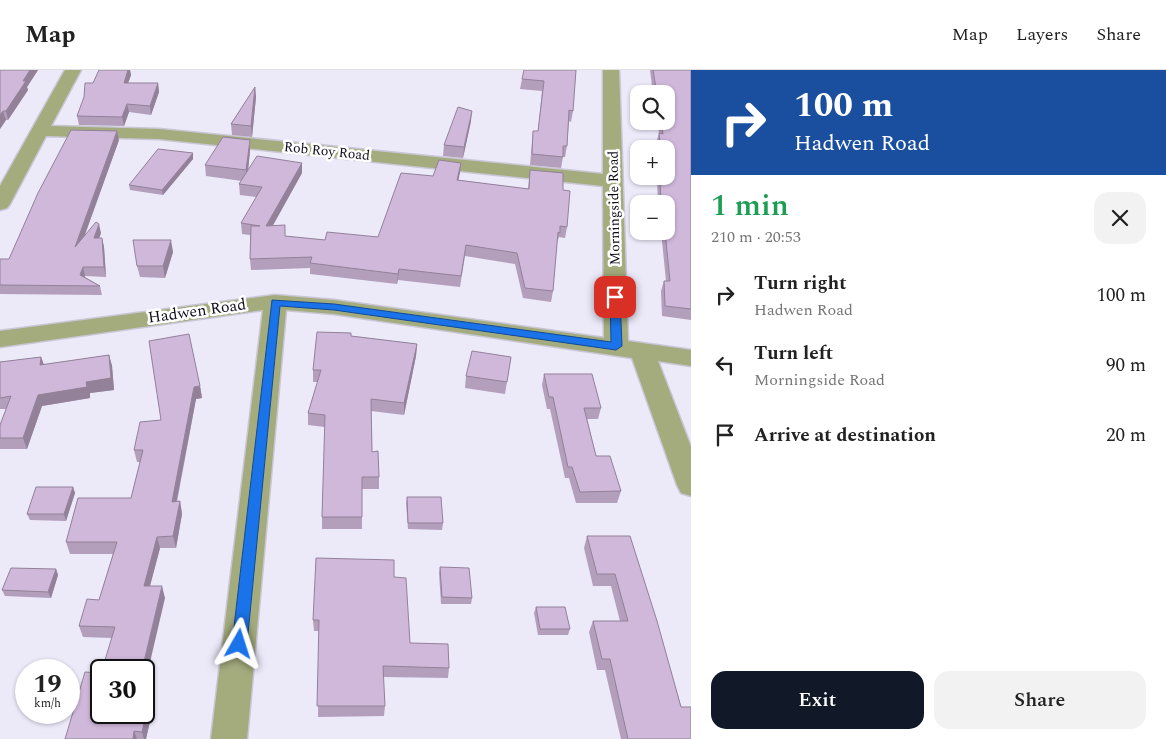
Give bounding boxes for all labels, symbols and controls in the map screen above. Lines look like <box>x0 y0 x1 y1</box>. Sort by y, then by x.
text: Map <box>25 17 75 53</box>
text: Map <box>952 21 988 48</box>
text: Layers <box>1016 21 1068 48</box>
text: Share <box>1096 21 1141 48</box>
text: 100 m <box>794 79 893 132</box>
map controls <box>630 85 675 240</box>
button: search <box>630 85 675 130</box>
icon: right <box>711 90 776 155</box>
text: Hadwen Road <box>794 127 930 160</box>
street label: Rob Roy Road <box>283 136 371 166</box>
button: + <box>630 140 675 185</box>
street label: Morningside Road <box>602 150 625 266</box>
text: 1 min <box>711 183 789 229</box>
button: close <box>1094 192 1146 244</box>
button: − <box>630 195 675 240</box>
text: 210 m · 20:53 <box>711 225 801 249</box>
text: Turn right <box>754 269 847 298</box>
pin <box>594 276 636 318</box>
icon: right <box>711 281 739 309</box>
text: 100 m <box>1096 281 1146 310</box>
icon: arrive <box>601 283 629 311</box>
street label: Hadwen Road <box>146 292 248 330</box>
text: Hadwen Road <box>754 298 853 322</box>
text: Turn left <box>754 339 833 368</box>
icon: left <box>711 351 739 379</box>
text: 90 m <box>1106 351 1146 380</box>
text: Morningside Road <box>754 368 885 392</box>
icon: arrive <box>711 421 739 449</box>
text: Arrive at destination <box>754 421 936 450</box>
text: 20 m <box>1106 421 1146 450</box>
position arrow <box>212 617 264 669</box>
speed limit sign: 30 <box>90 659 155 724</box>
text: 19 <box>33 666 62 704</box>
button: Exit <box>711 671 924 729</box>
button: Share <box>934 671 1146 729</box>
text: km/h <box>34 694 61 713</box>

